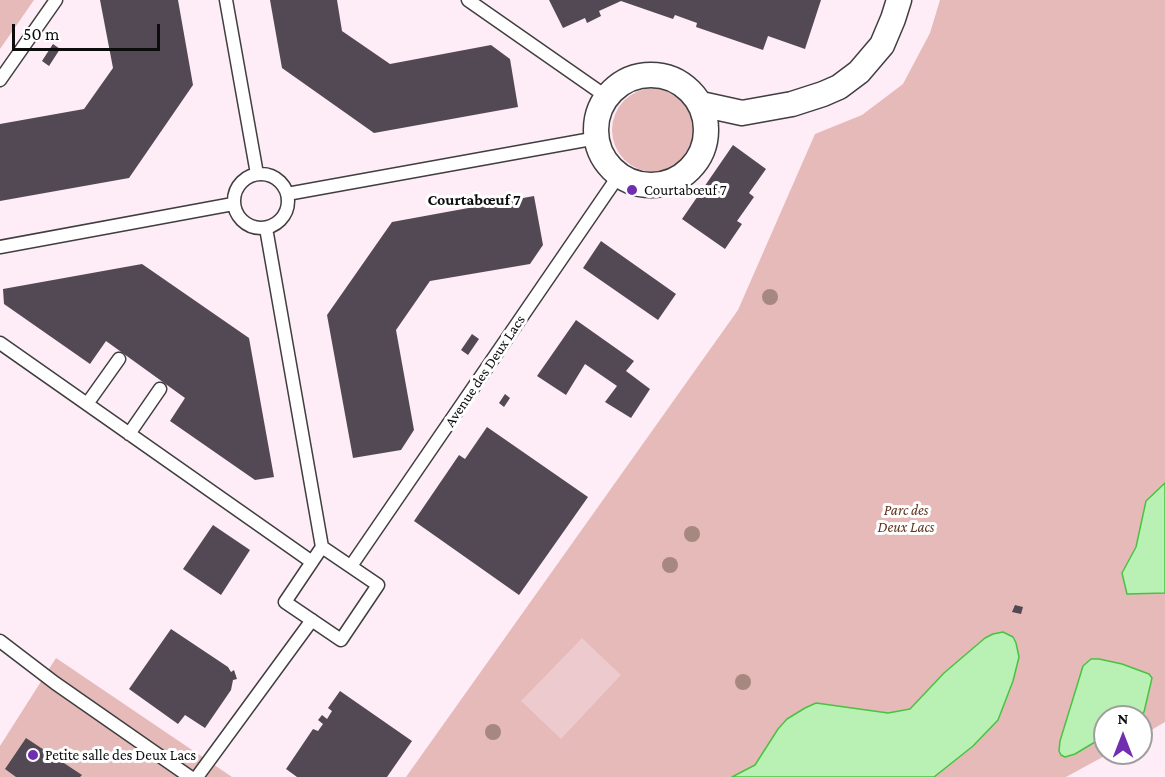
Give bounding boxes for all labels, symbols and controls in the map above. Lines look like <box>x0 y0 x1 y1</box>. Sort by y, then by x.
scale bar <box>15 12 164 50</box>
text: 50 m <box>23 24 60 44</box>
place label: Courtabœuf 7 <box>644 181 727 199</box>
marker: Courtabœuf 7 <box>625 183 639 197</box>
district label: Courtabœuf 7 <box>427 190 521 210</box>
street label: Avenue des Deux Lacs <box>441 312 529 430</box>
park label: Parc des Deux Lacs <box>878 501 934 536</box>
north arrow <box>1093 705 1153 765</box>
text: N <box>1118 710 1128 727</box>
place label: Petite salle des Deux Lacs <box>45 746 196 764</box>
marker: Petite salle des Deux Lacs <box>26 748 40 762</box>

